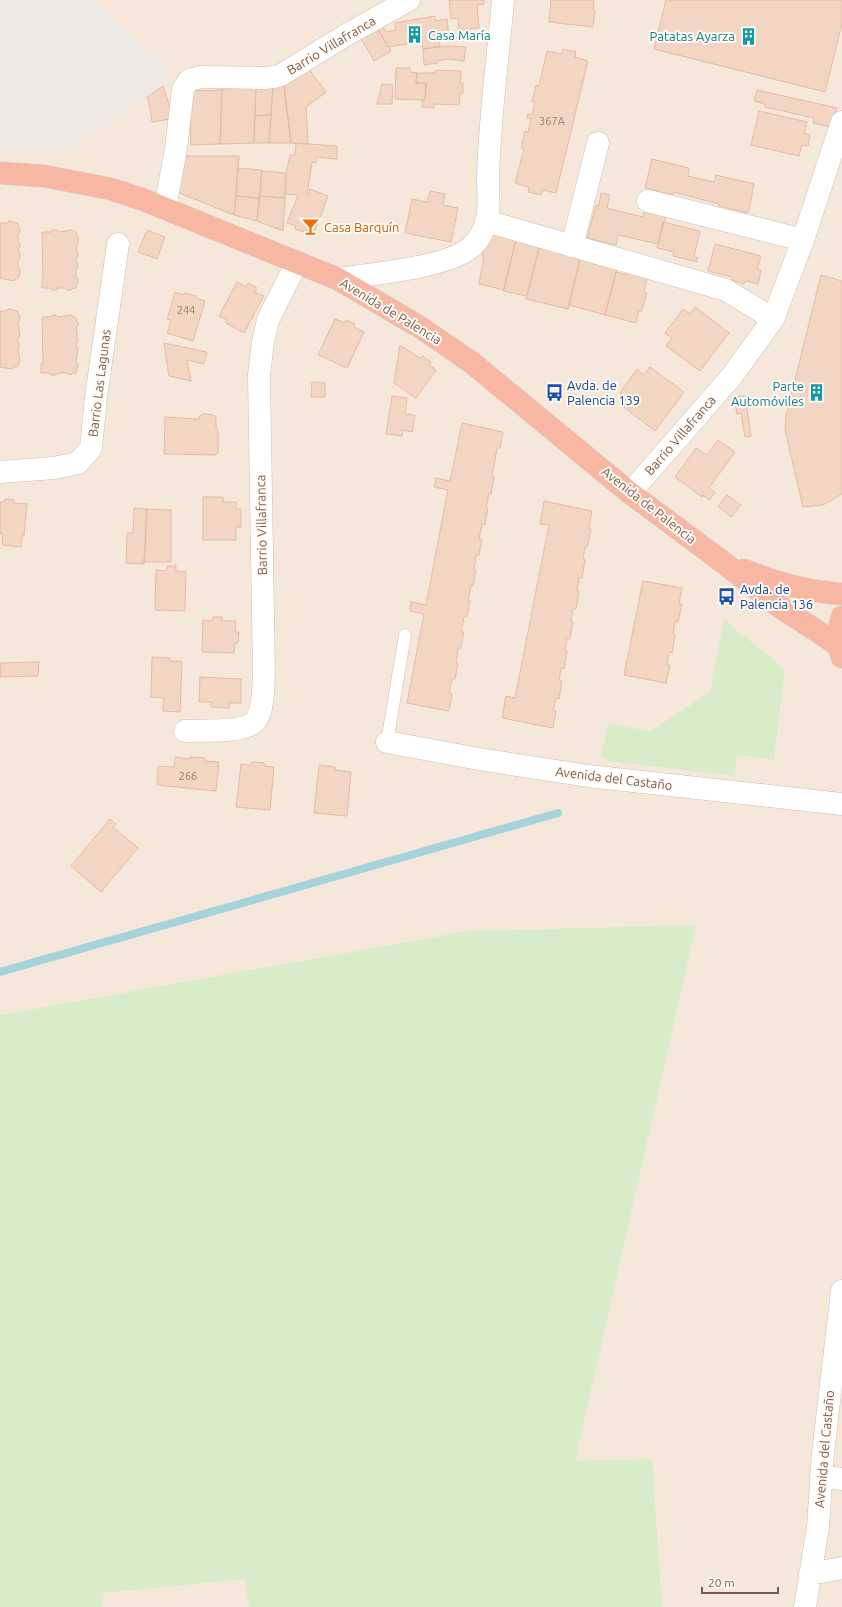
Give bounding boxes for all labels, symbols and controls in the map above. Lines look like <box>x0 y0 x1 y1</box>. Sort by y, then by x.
street label: Barrio Villafranca <box>284 13 378 77</box>
building icon: Casa María <box>405 25 425 45</box>
building icon: Patatas Ayarza <box>738 26 758 46</box>
place label: Casa María <box>428 28 491 42</box>
place label: Patatas Ayarza <box>650 29 735 43</box>
house number: 367A <box>539 115 566 127</box>
bar icon: Casa Barquín <box>301 217 321 237</box>
place label: Casa Barquín <box>324 220 399 234</box>
street label: Avenida de Palencia <box>338 275 444 347</box>
house number: 244 <box>177 304 195 316</box>
street label: Barrio Las Lagunas <box>85 328 113 438</box>
place label: Avda. de Palencia 139 <box>567 378 640 407</box>
place label: Parte Automóviles <box>731 379 804 408</box>
bus stop icon: Avda. de Palencia 139 <box>544 382 564 402</box>
building icon: Parte Automóviles <box>807 383 827 403</box>
street label: Barrio Villafranca <box>642 392 718 478</box>
street label: Avenida de Palencia <box>599 464 699 546</box>
street label: Barrio Villafranca <box>253 475 269 575</box>
place label: Avda. de Palencia 136 <box>740 582 813 611</box>
bus stop icon: Avda. de Palencia 136 <box>717 586 737 606</box>
street label: Avenida del Castaño <box>555 764 673 792</box>
house number: 266 <box>179 770 197 782</box>
street label: Avenida del Castaño <box>812 1390 836 1508</box>
scale bar <box>702 1569 778 1595</box>
text: 20 m <box>708 1576 735 1589</box>

